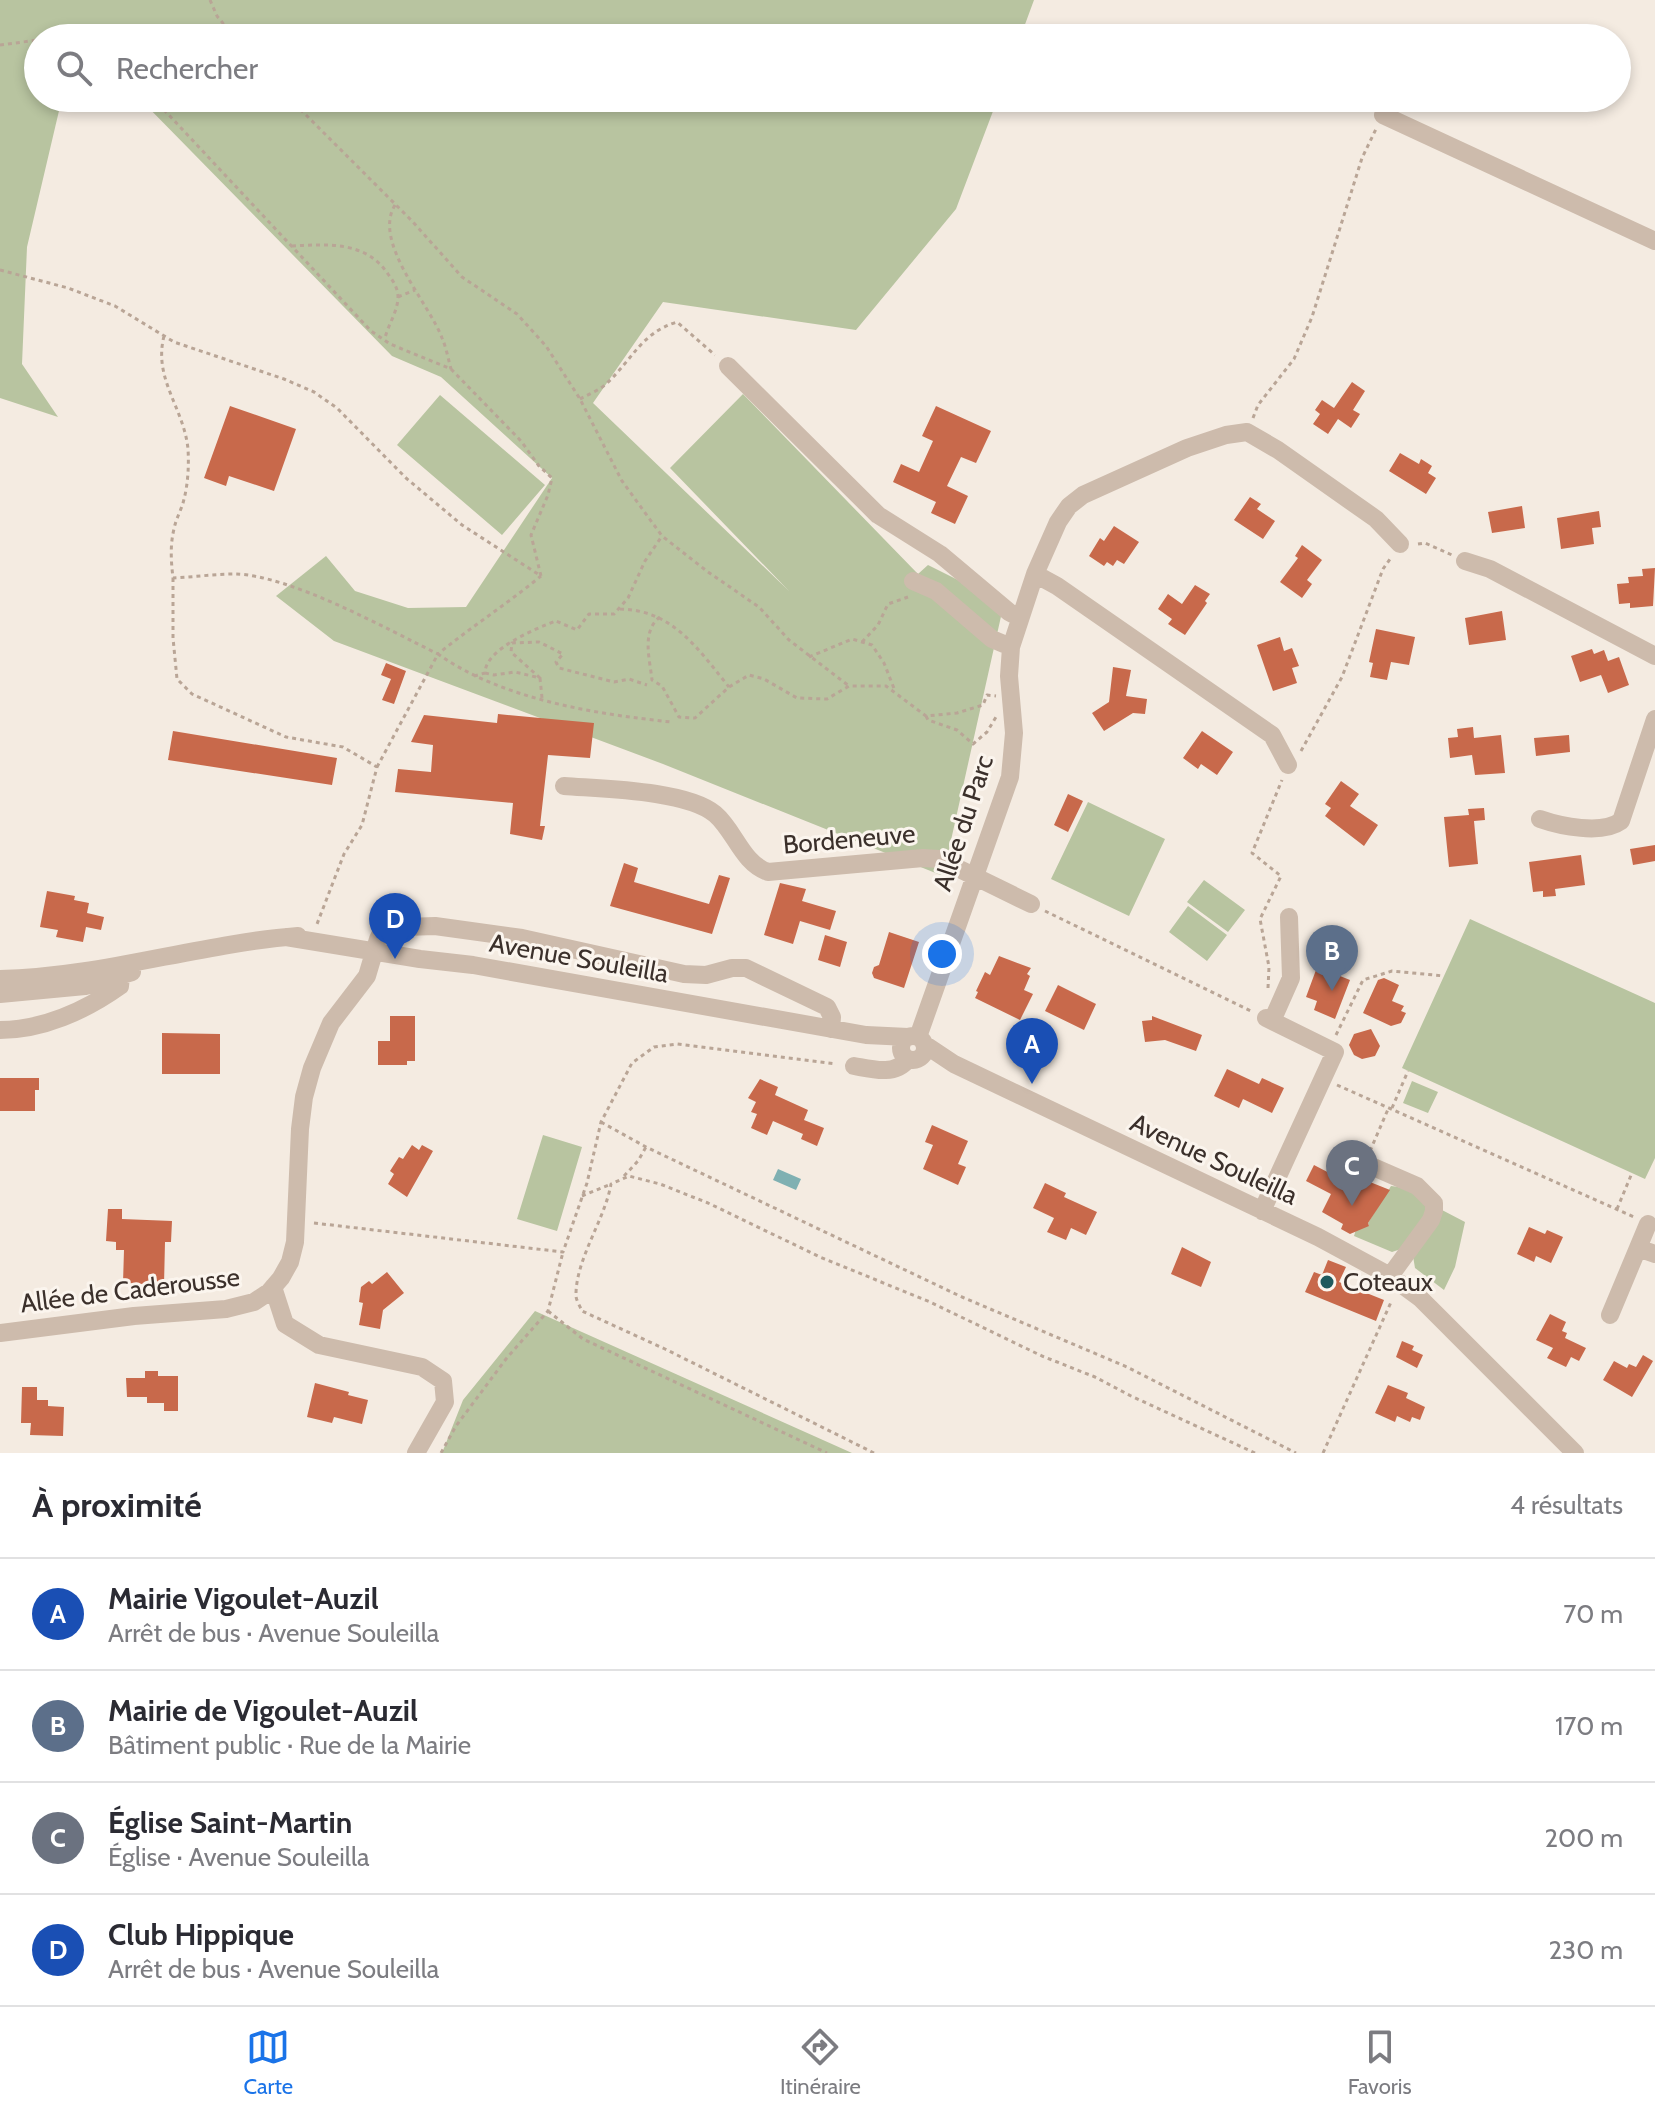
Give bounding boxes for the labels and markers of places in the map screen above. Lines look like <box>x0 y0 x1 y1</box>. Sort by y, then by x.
pin: D <box>369 893 421 959</box>
pin: B <box>1306 925 1358 991</box>
pin: A <box>1006 1018 1058 1084</box>
pin: C <box>1326 1140 1378 1206</box>
place label: Coteaux <box>1343 1266 1434 1298</box>
marker: Coteaux <box>1318 1273 1336 1291</box>

